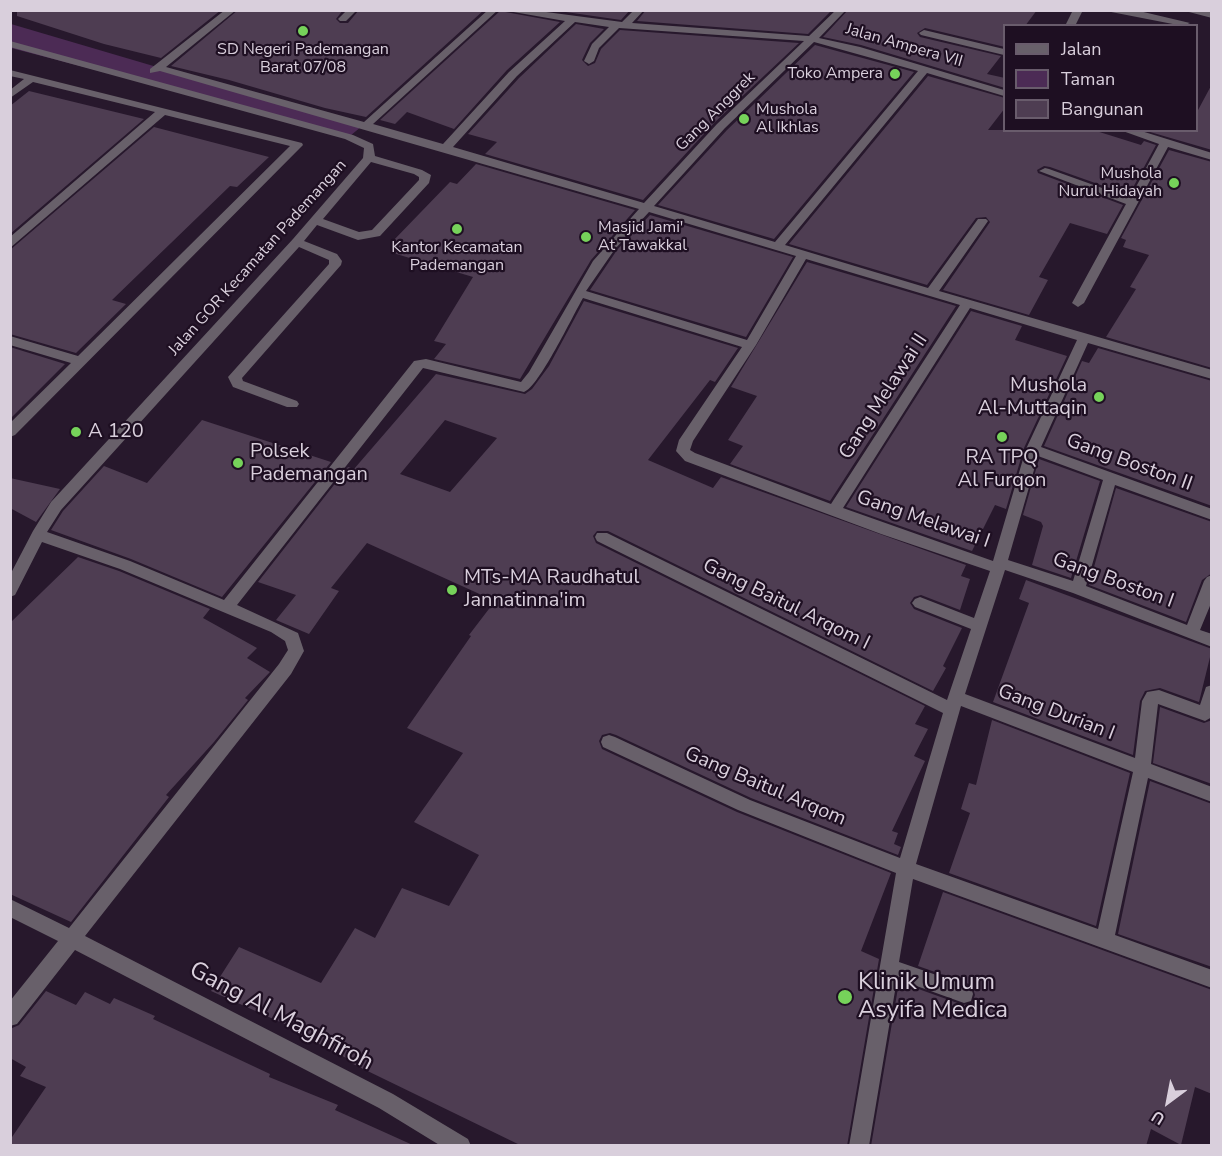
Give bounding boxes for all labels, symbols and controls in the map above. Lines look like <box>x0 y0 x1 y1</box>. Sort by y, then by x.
street label: Jalan Ampera VII <box>843 20 965 72</box>
marker: SD Negeri Pademangan Barat 07/08 <box>296 24 310 38</box>
legend <box>1003 24 1198 132</box>
text: Jalan <box>1061 37 1101 61</box>
place label: SD Negeri Pademangan Barat 07/08 <box>217 40 389 78</box>
place label: Toko Ampera <box>788 64 883 84</box>
marker: Toko Ampera <box>888 67 902 81</box>
text: Taman <box>1061 67 1115 91</box>
street label: Gang Anggrek <box>672 68 760 156</box>
text: Bangunan <box>1061 97 1144 121</box>
place label: Mushola Al Ikhlas <box>756 100 819 138</box>
marker: Mushola Al Ikhlas <box>737 112 751 126</box>
street label: Jalan GOR Kecamatan Pademangan <box>165 156 351 360</box>
place label: Mushola Nurul Hidayah <box>1058 164 1162 202</box>
marker: Mushola Nurul Hidayah <box>1167 176 1181 190</box>
place label: Masjid Jami' At Tawakkal <box>598 218 687 256</box>
marker: Kantor Kecamatan Pademangan <box>450 222 464 236</box>
marker: Masjid Jami' At Tawakkal <box>579 230 593 244</box>
place label: Kantor Kecamatan Pademangan <box>391 238 523 276</box>
street label: Gang Melawai II <box>835 330 933 464</box>
place label: Mushola Al-Muttaqin <box>978 374 1087 421</box>
marker: Mushola Al-Muttaqin <box>1092 390 1106 404</box>
place label: A 120 <box>88 420 144 444</box>
marker: A 120 <box>69 425 83 439</box>
street label: Gang Boston II <box>1063 429 1195 497</box>
marker: RA TPQ Al Furqon <box>995 430 1009 444</box>
place label: Polsek Pademangan <box>250 440 368 487</box>
place label: RA TPQ Al Furqon <box>958 446 1046 493</box>
marker: Polsek Pademangan <box>231 456 245 470</box>
street label: Gang Melawai I <box>853 486 993 554</box>
street label: Gang Boston I <box>1049 548 1177 614</box>
street label: Gang Baitul Arqom I <box>698 554 874 656</box>
place label: MTs-MA Raudhatul Jannatinna'im <box>464 566 639 613</box>
marker: MTs-MA Raudhatul Jannatinna'im <box>445 583 459 597</box>
street label: Gang Durian I <box>994 680 1118 746</box>
street label: Gang Baitul Arqom <box>681 742 849 832</box>
street label: Gang Al Maghfiroh <box>184 956 378 1078</box>
place label: Klinik Umum Asyifa Medica <box>858 969 1008 1025</box>
marker: Klinik Umum Asyifa Medica <box>836 988 854 1006</box>
north arrow <box>1138 1072 1198 1132</box>
text: U <box>1148 1105 1169 1130</box>

